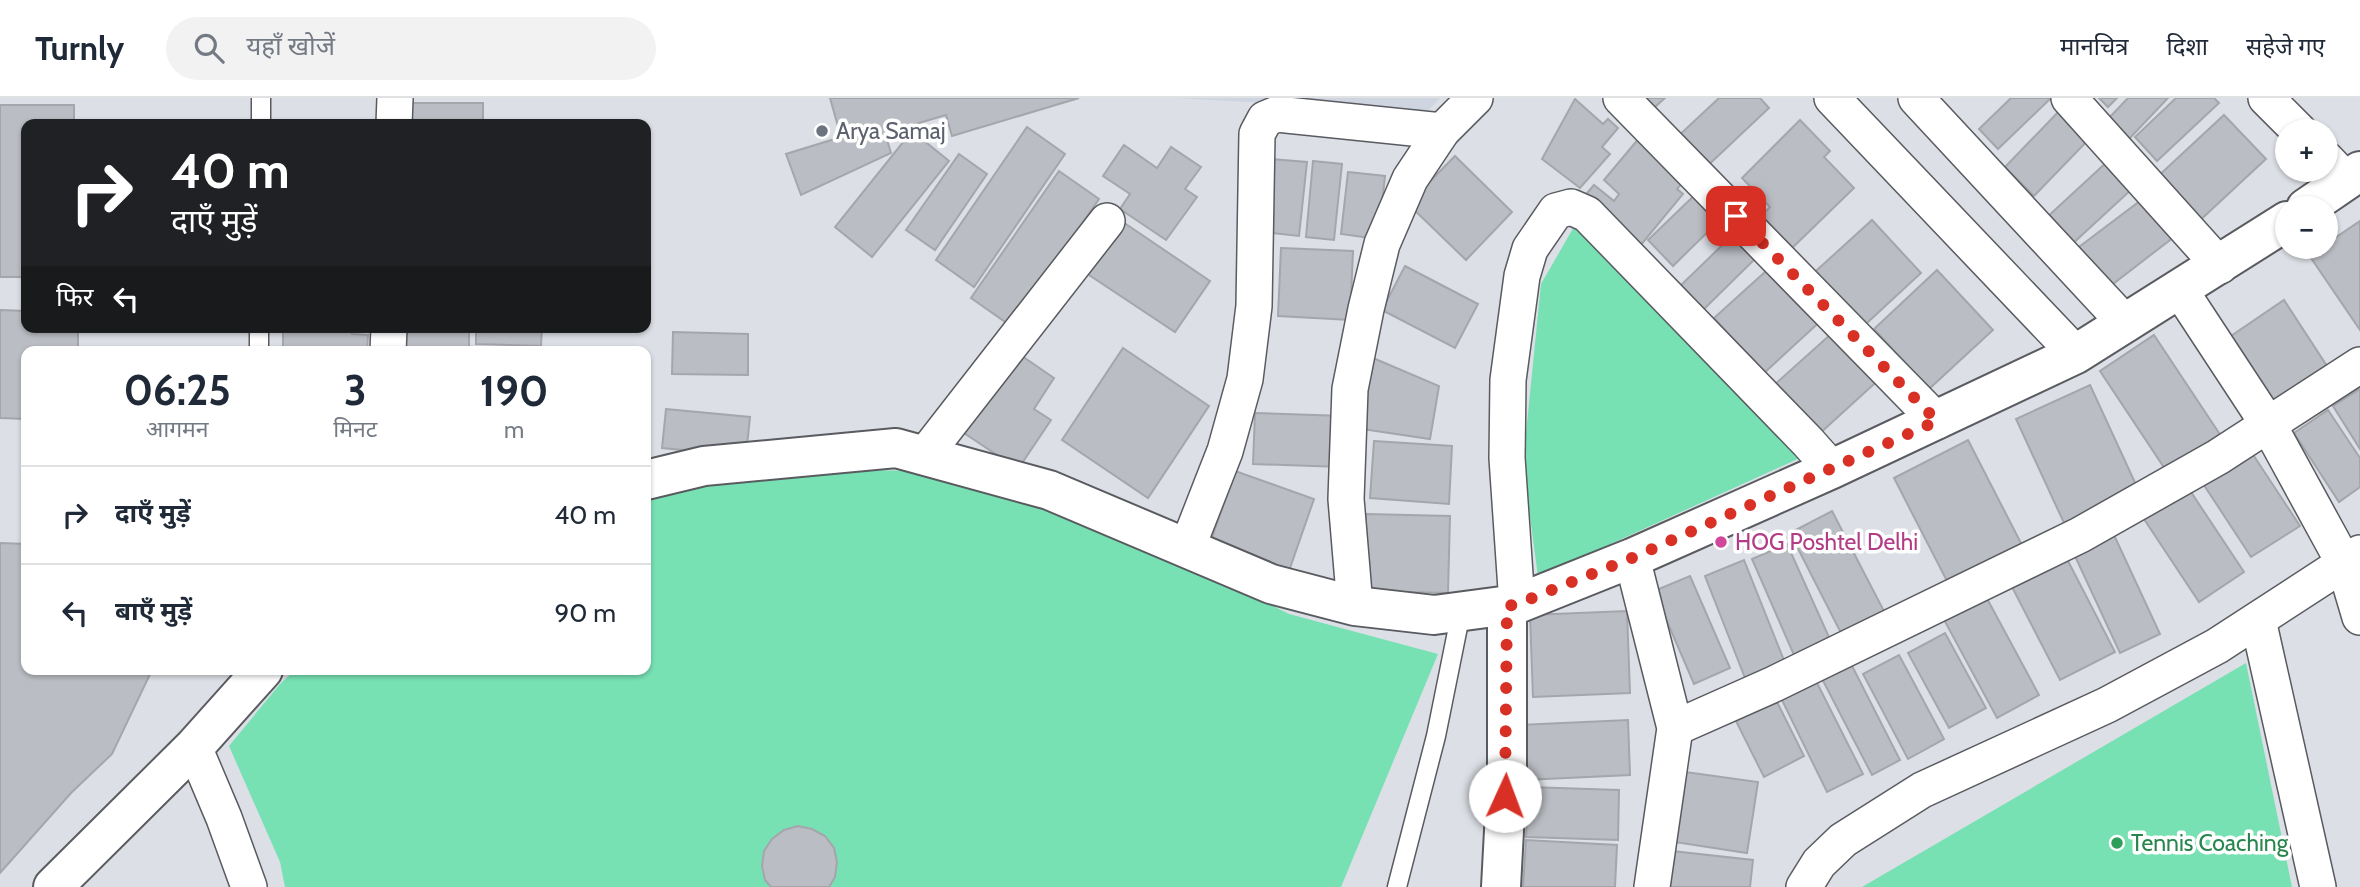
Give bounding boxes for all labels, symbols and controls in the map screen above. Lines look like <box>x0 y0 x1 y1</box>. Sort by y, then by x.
search box <box>166 17 656 80</box>
text: Turnly <box>35 28 124 68</box>
icon: search <box>190 29 228 67</box>
text: यहाँ खोजें <box>246 30 335 62</box>
text: मानचित्र <box>2060 32 2129 61</box>
text: दिशा <box>2167 32 2208 61</box>
text: सहेजे गए <box>2246 32 2325 61</box>
place label: Arya Samaj <box>836 117 946 145</box>
map controls <box>2275 119 2338 259</box>
button: + <box>2275 119 2338 182</box>
marker: Arya Samaj <box>814 123 830 139</box>
text: 40 m <box>171 141 290 200</box>
icon: right <box>56 147 147 238</box>
pin <box>1706 186 1766 246</box>
button: − <box>2275 196 2338 259</box>
icon: arrive <box>1717 197 1755 235</box>
text: दाएँ मुड़ें <box>171 201 257 240</box>
icon: left <box>107 280 145 318</box>
text: फिर <box>56 281 93 313</box>
text: 06:25 <box>123 364 231 416</box>
text: 3 <box>344 364 367 416</box>
text: 190 <box>480 365 549 417</box>
text: आगमन <box>146 415 209 443</box>
text: मिनट <box>333 415 377 443</box>
text: m <box>504 416 524 444</box>
icon: right <box>56 496 94 534</box>
text: दाएँ मुड़ें <box>115 497 191 529</box>
text: 40 m <box>554 499 616 531</box>
place label: HOG Poshtel Delhi <box>1735 528 1918 556</box>
marker: HOG Poshtel Delhi <box>1713 534 1729 550</box>
icon: left <box>56 594 94 632</box>
text: बाएँ मुड़ें <box>115 595 192 627</box>
text: 90 m <box>554 597 616 629</box>
position arrow <box>1468 759 1542 833</box>
place label: Tennis Coaching <box>2131 829 2289 857</box>
marker: Tennis Coaching <box>2109 835 2125 851</box>

